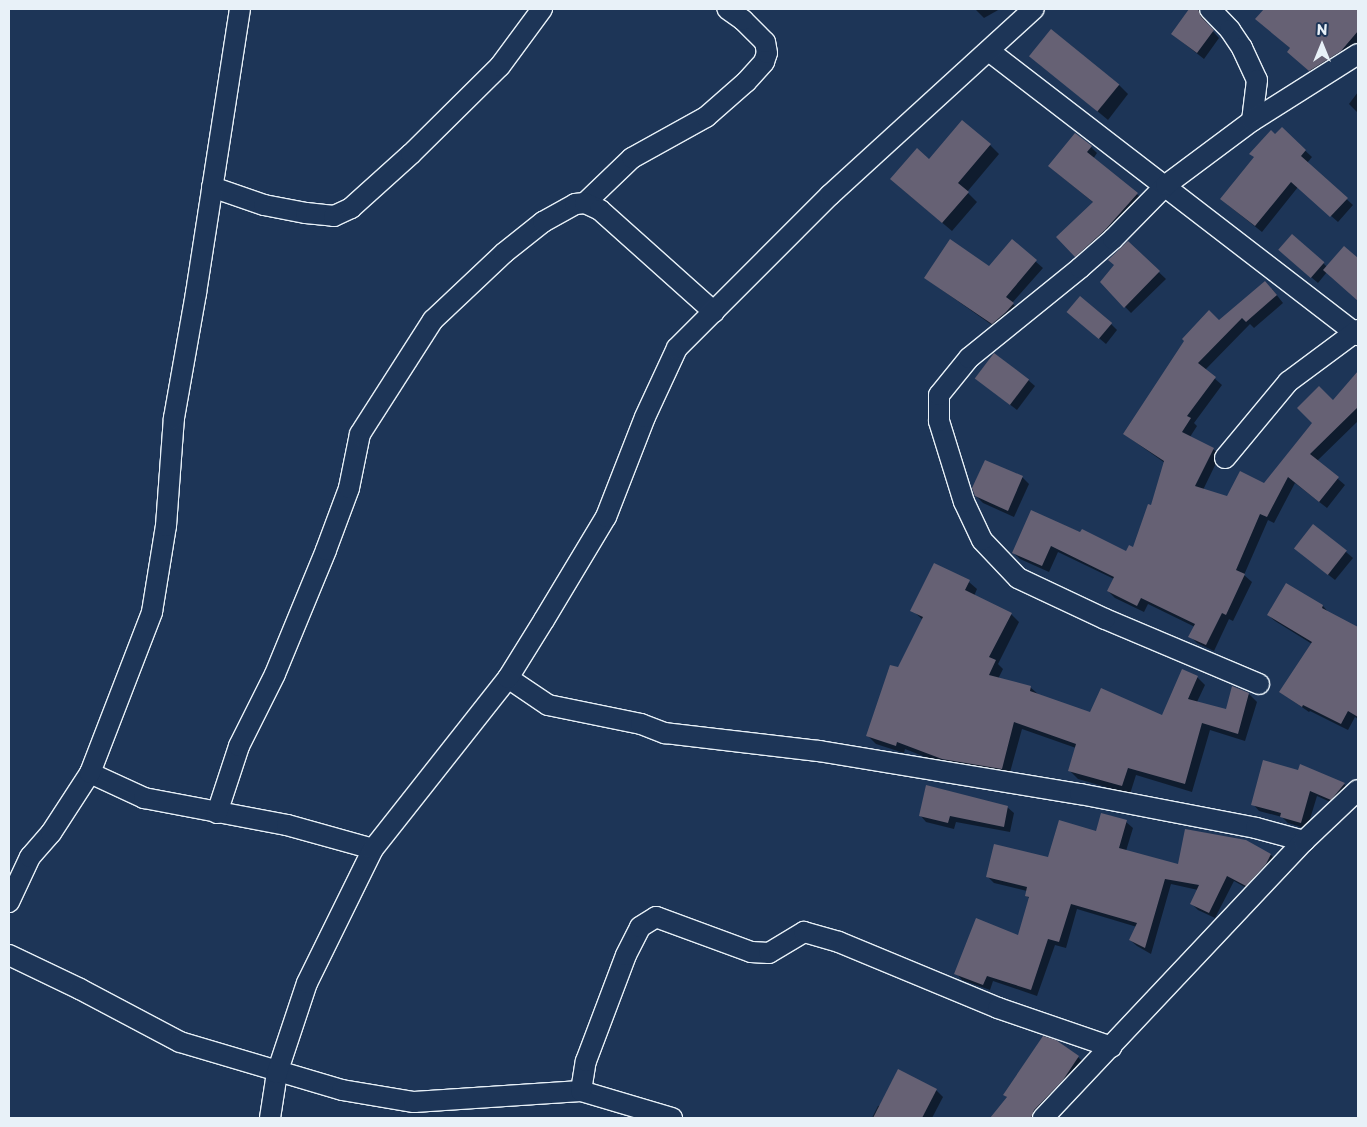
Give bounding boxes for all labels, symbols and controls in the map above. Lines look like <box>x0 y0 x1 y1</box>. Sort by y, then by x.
text: N <box>1316 19 1328 40</box>
north arrow <box>1297 20 1347 70</box>

